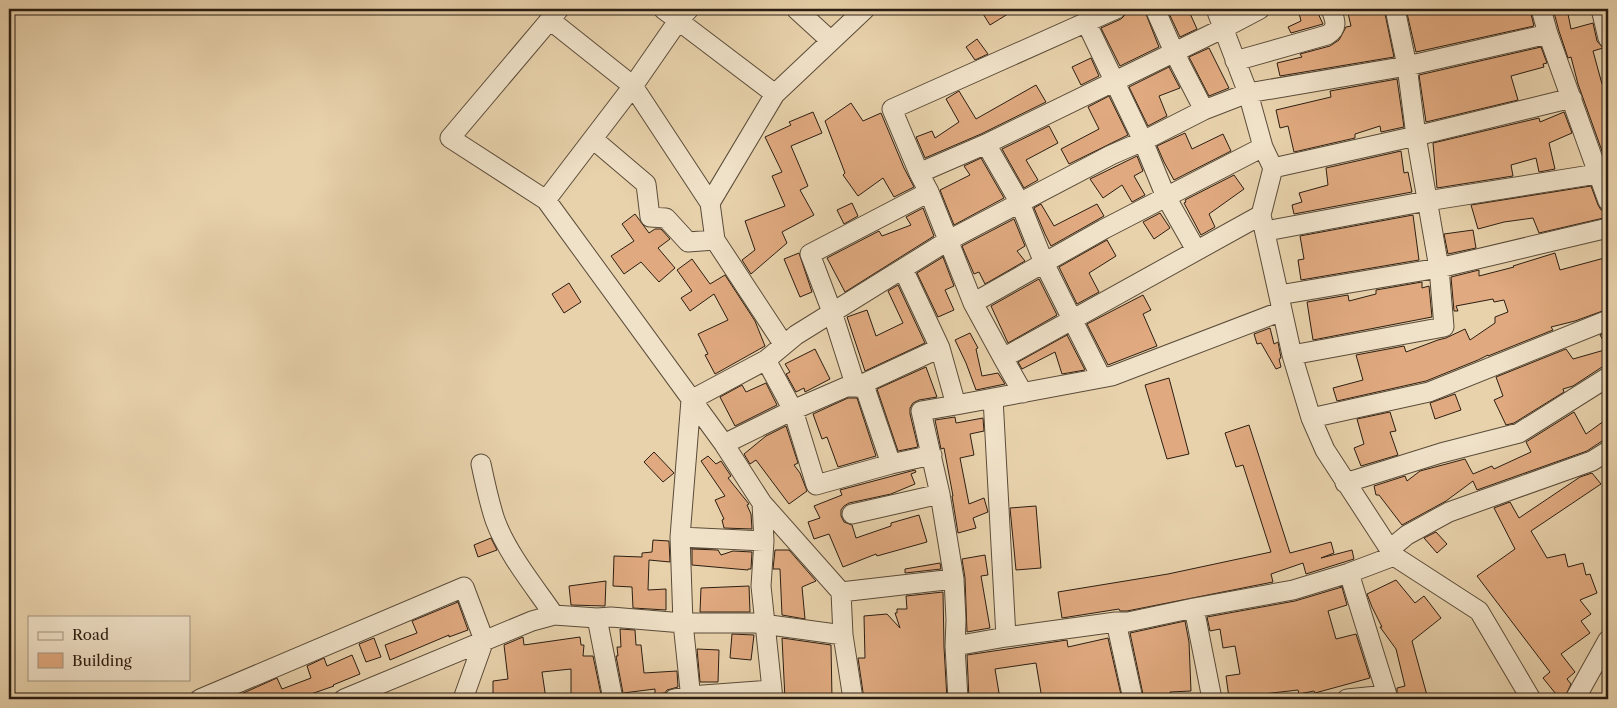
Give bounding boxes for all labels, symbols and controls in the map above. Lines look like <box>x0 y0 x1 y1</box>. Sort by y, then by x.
legend <box>28 616 190 680</box>
text: Road <box>72 625 109 644</box>
text: Building <box>72 651 132 670</box>

